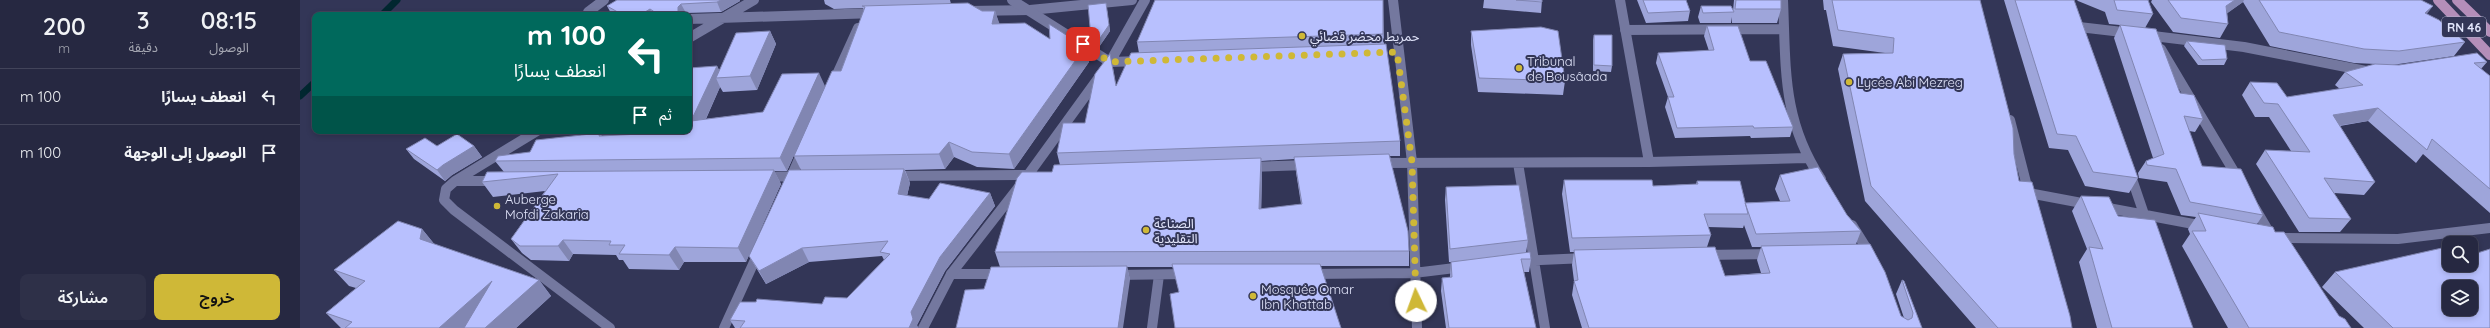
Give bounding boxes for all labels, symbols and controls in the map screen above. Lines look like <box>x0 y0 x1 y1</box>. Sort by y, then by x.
text: 3 <box>137 5 150 35</box>
text: 08:15 <box>201 5 257 35</box>
text: 200 <box>43 11 86 41</box>
text: 100 m <box>527 17 606 52</box>
road number: RN 46 <box>2442 17 2486 37</box>
pin <box>1066 27 1100 61</box>
icon: left <box>620 28 672 80</box>
place label: حمريط محضر قضائي <box>1310 28 1420 47</box>
marker: حمريط محضر قضائي <box>1297 31 1307 41</box>
icon: arrive <box>1072 33 1094 55</box>
text: دقيقة <box>128 39 158 55</box>
text: الوصول <box>209 39 249 55</box>
text: m <box>58 40 70 56</box>
place label: Tribunal de Bousâada <box>1527 53 1607 84</box>
text: انعطف يسارًا <box>514 59 606 82</box>
marker: Tribunal de Bousâada <box>1514 63 1524 73</box>
place label: Lycée Abi Mezreg <box>1857 74 1963 90</box>
marker: Lycée Abi Mezreg <box>1844 77 1854 87</box>
icon: left <box>258 86 280 108</box>
text: 100 m <box>20 87 61 106</box>
text: انعطف يسارًا <box>161 87 246 106</box>
icon: arrive <box>629 104 651 126</box>
text: ثم <box>659 105 672 124</box>
icon: arrive <box>258 142 280 164</box>
text: 100 m <box>20 143 61 162</box>
text: الوصول إلى الوجهة <box>124 143 246 162</box>
place label: Auberge Mofdi Zakaria <box>505 191 589 222</box>
marker: Auberge Mofdi Zakaria <box>492 201 502 211</box>
place label: الصناعة التقليدية <box>1154 215 1198 246</box>
marker: الصناعة التقليدية <box>1141 225 1151 235</box>
map controls <box>2442 236 2478 316</box>
button: search <box>2442 236 2478 272</box>
button: مشاركة <box>20 274 146 320</box>
button: خروج <box>154 274 280 320</box>
position arrow <box>1395 280 1437 322</box>
button: layers <box>2442 280 2478 316</box>
place label: Mosquée Omar Ibn Khattab <box>1261 281 1354 312</box>
marker: Mosquée Omar Ibn Khattab <box>1248 291 1258 301</box>

